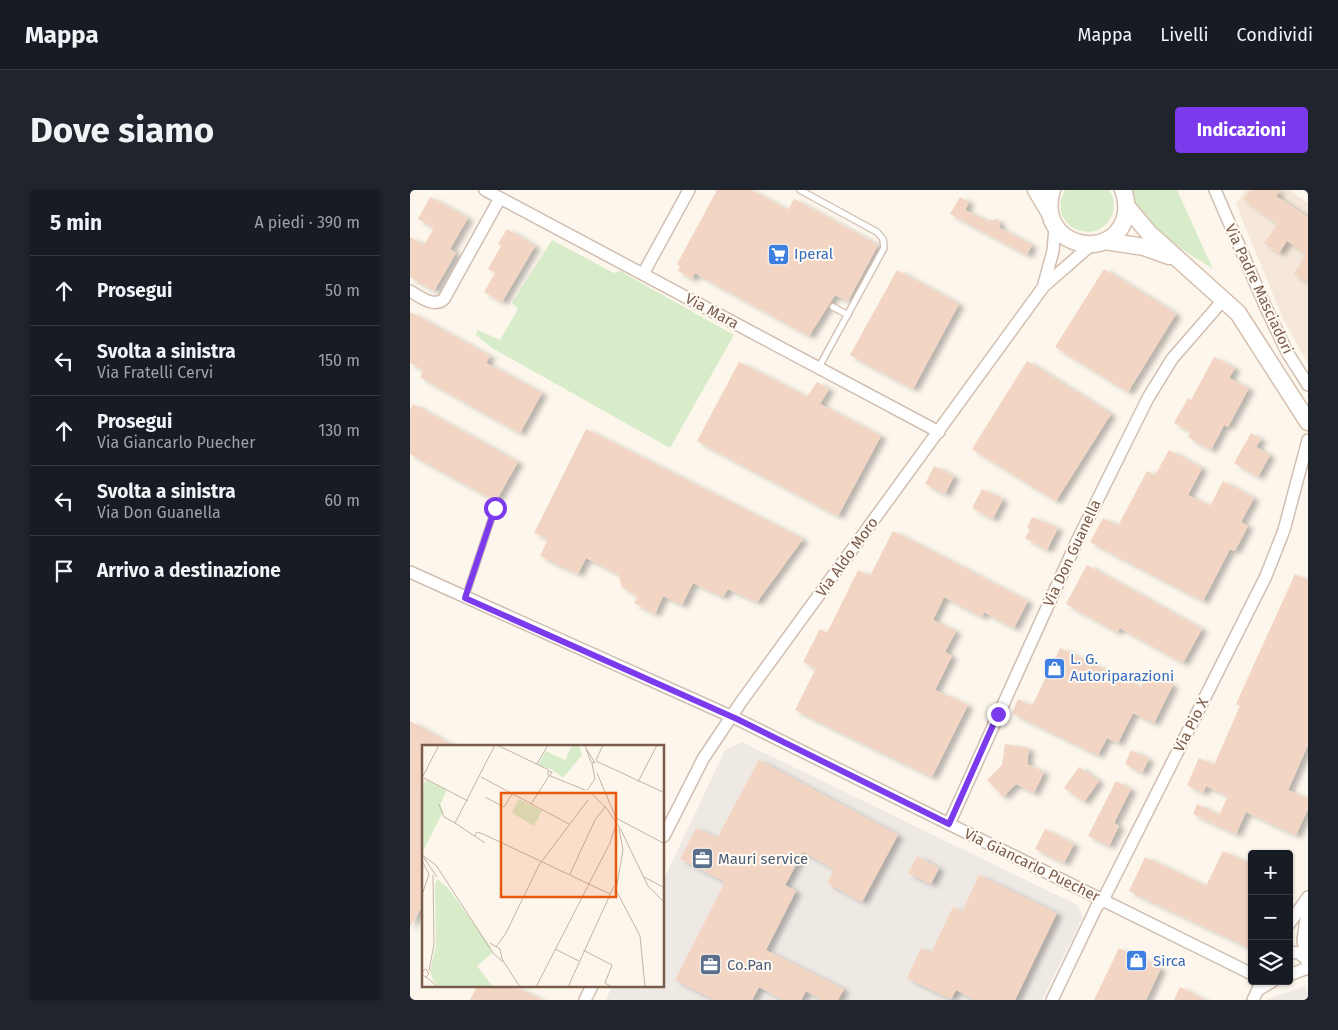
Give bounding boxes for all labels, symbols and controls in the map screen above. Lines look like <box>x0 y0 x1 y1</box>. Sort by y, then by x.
text: Mappa <box>25 21 99 49</box>
text: Mappa <box>1078 24 1132 46</box>
text: Livelli <box>1160 24 1209 46</box>
text: Condividi <box>1237 24 1313 46</box>
button: Indicazioni <box>1175 107 1308 153</box>
text: Dove siamo <box>30 109 214 151</box>
text: 5 min <box>50 210 102 236</box>
text: A piedi · 390 m <box>254 213 360 232</box>
street label: Via Padre Masciadori <box>1221 221 1297 357</box>
supermarket icon: Iperal <box>766 242 790 266</box>
place label: Iperal <box>794 245 834 263</box>
icon: ahead <box>50 277 78 305</box>
text: Prosegui <box>97 279 172 302</box>
text: 50 m <box>325 281 360 300</box>
street label: Via Mara <box>682 289 742 333</box>
text: Svolta a sinistra <box>97 340 236 363</box>
icon: left <box>50 347 78 375</box>
text: 150 m <box>318 351 360 370</box>
text: Via Fratelli Cervi <box>97 363 213 382</box>
text: Prosegui <box>97 410 172 433</box>
icon: ahead <box>50 417 78 445</box>
text: 130 m <box>318 421 360 440</box>
text: Via Giancarlo Puecher <box>97 433 255 452</box>
text: Svolta a sinistra <box>97 480 236 503</box>
icon: left <box>50 487 78 515</box>
text: 60 m <box>325 491 360 510</box>
route start <box>484 497 507 520</box>
street label: Via Don Guanella <box>1039 497 1105 609</box>
text: Via Don Guanella <box>97 503 221 522</box>
street label: Via Aldo Moro <box>812 514 882 600</box>
icon: arrive <box>50 557 78 585</box>
text: Arrivo a destinazione <box>97 559 281 582</box>
place label: L. G. Autoriparazioni <box>1070 650 1174 685</box>
shop icon: L. G. Autoriparazioni <box>1042 656 1066 680</box>
street label: Via Pio X <box>1170 694 1213 755</box>
route end <box>987 703 1010 726</box>
inset map <box>422 745 665 988</box>
street label: Via Giancarlo Puecher <box>961 824 1103 906</box>
office icon: Mauri service <box>690 847 714 871</box>
place label: Mauri service <box>718 850 808 868</box>
map controls <box>1248 850 1293 985</box>
button: + <box>1248 850 1293 895</box>
button: − <box>1248 895 1293 940</box>
button: layers <box>1248 940 1293 985</box>
shop icon: Sirca <box>1125 949 1149 973</box>
place label: Sirca <box>1153 952 1186 970</box>
office icon: Co.Pan <box>699 953 723 977</box>
place label: Co.Pan <box>727 956 772 974</box>

